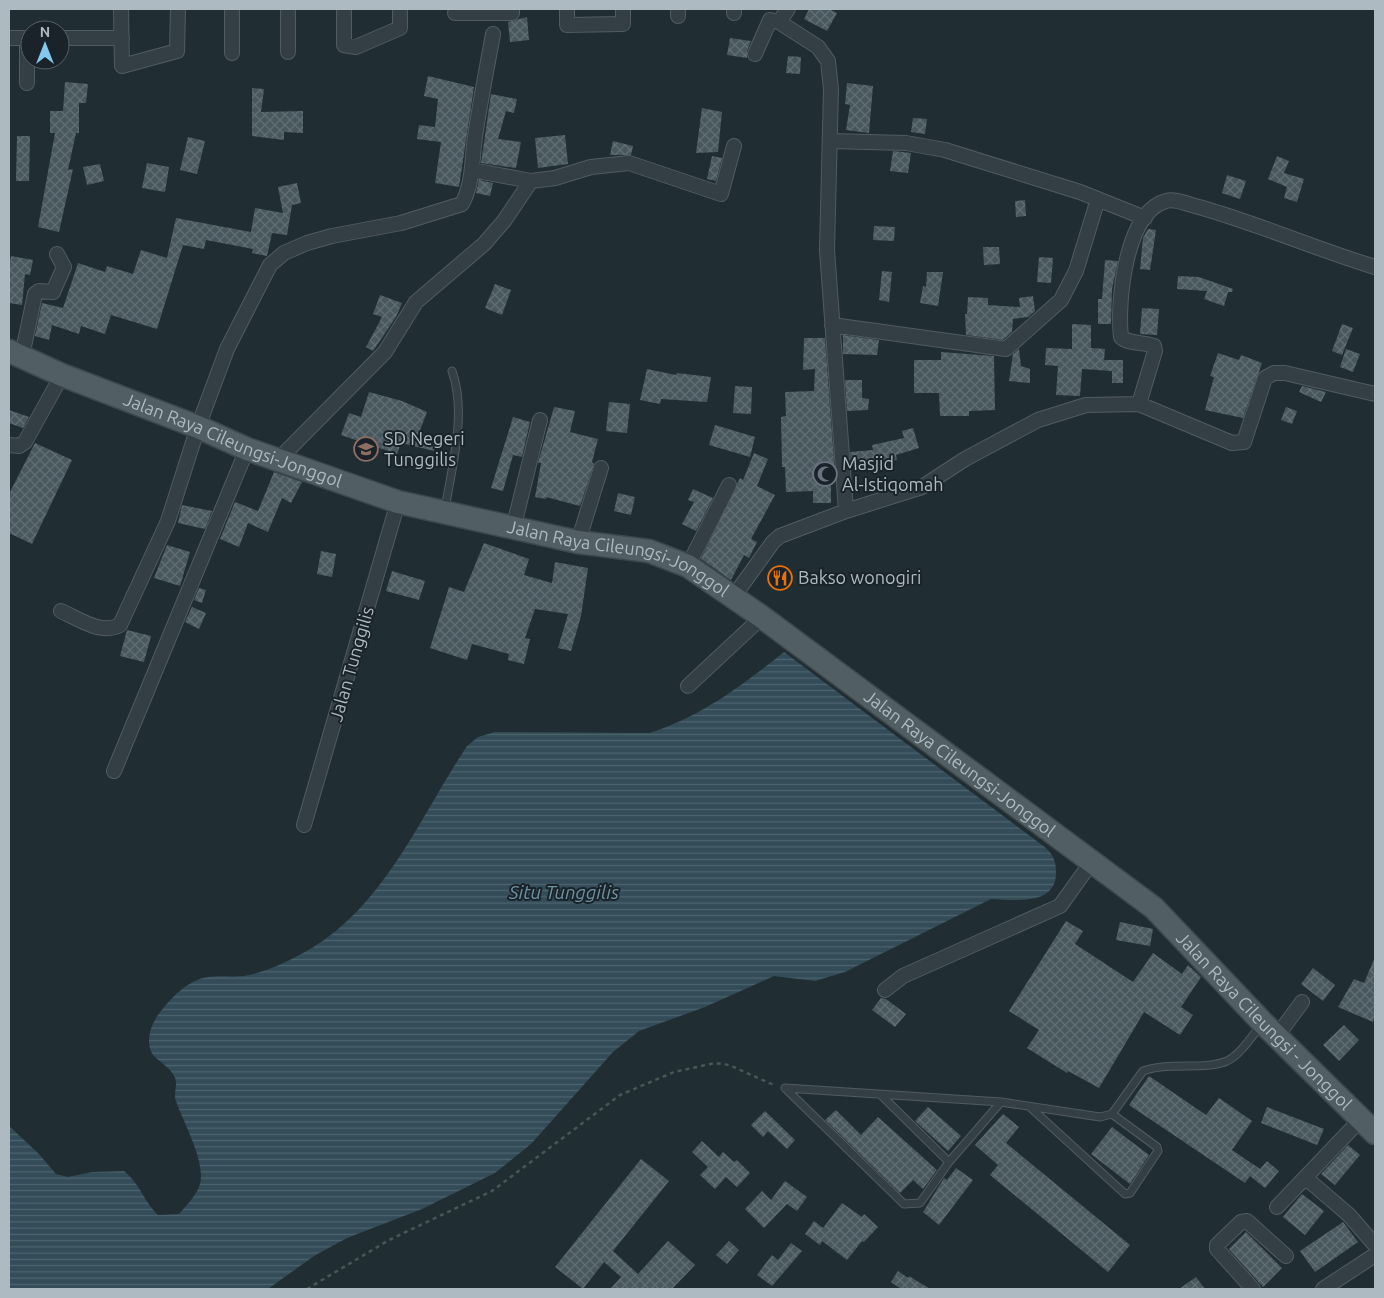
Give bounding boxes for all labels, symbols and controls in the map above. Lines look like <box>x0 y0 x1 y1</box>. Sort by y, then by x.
north arrow <box>20 20 70 70</box>
text: N <box>40 24 50 40</box>
street label: Jalan Raya Cileungsi-Jonggol <box>121 388 345 491</box>
place label: SD Negeri Tunggilis <box>384 428 465 469</box>
school or university icon: SD Negeri Tunggilis <box>353 436 379 462</box>
place label: Masjid Al-Istiqomah <box>842 453 944 494</box>
mosque icon: Masjid Al-Istiqomah <box>812 461 838 487</box>
street label: Jalan Raya Cileungsi-Jonggol <box>505 516 733 600</box>
restaurant icon: Bakso wonogiri <box>767 565 793 591</box>
place label: Bakso wonogiri <box>798 567 921 587</box>
street label: Jalan Tunggilis <box>325 604 377 723</box>
street label: Jalan Raya Cileungsi-Jonggol <box>861 685 1060 840</box>
water label: Situ Tunggilis <box>508 881 619 903</box>
street label: Jalan Raya Cileungsi - Jonggol <box>1173 927 1356 1114</box>

